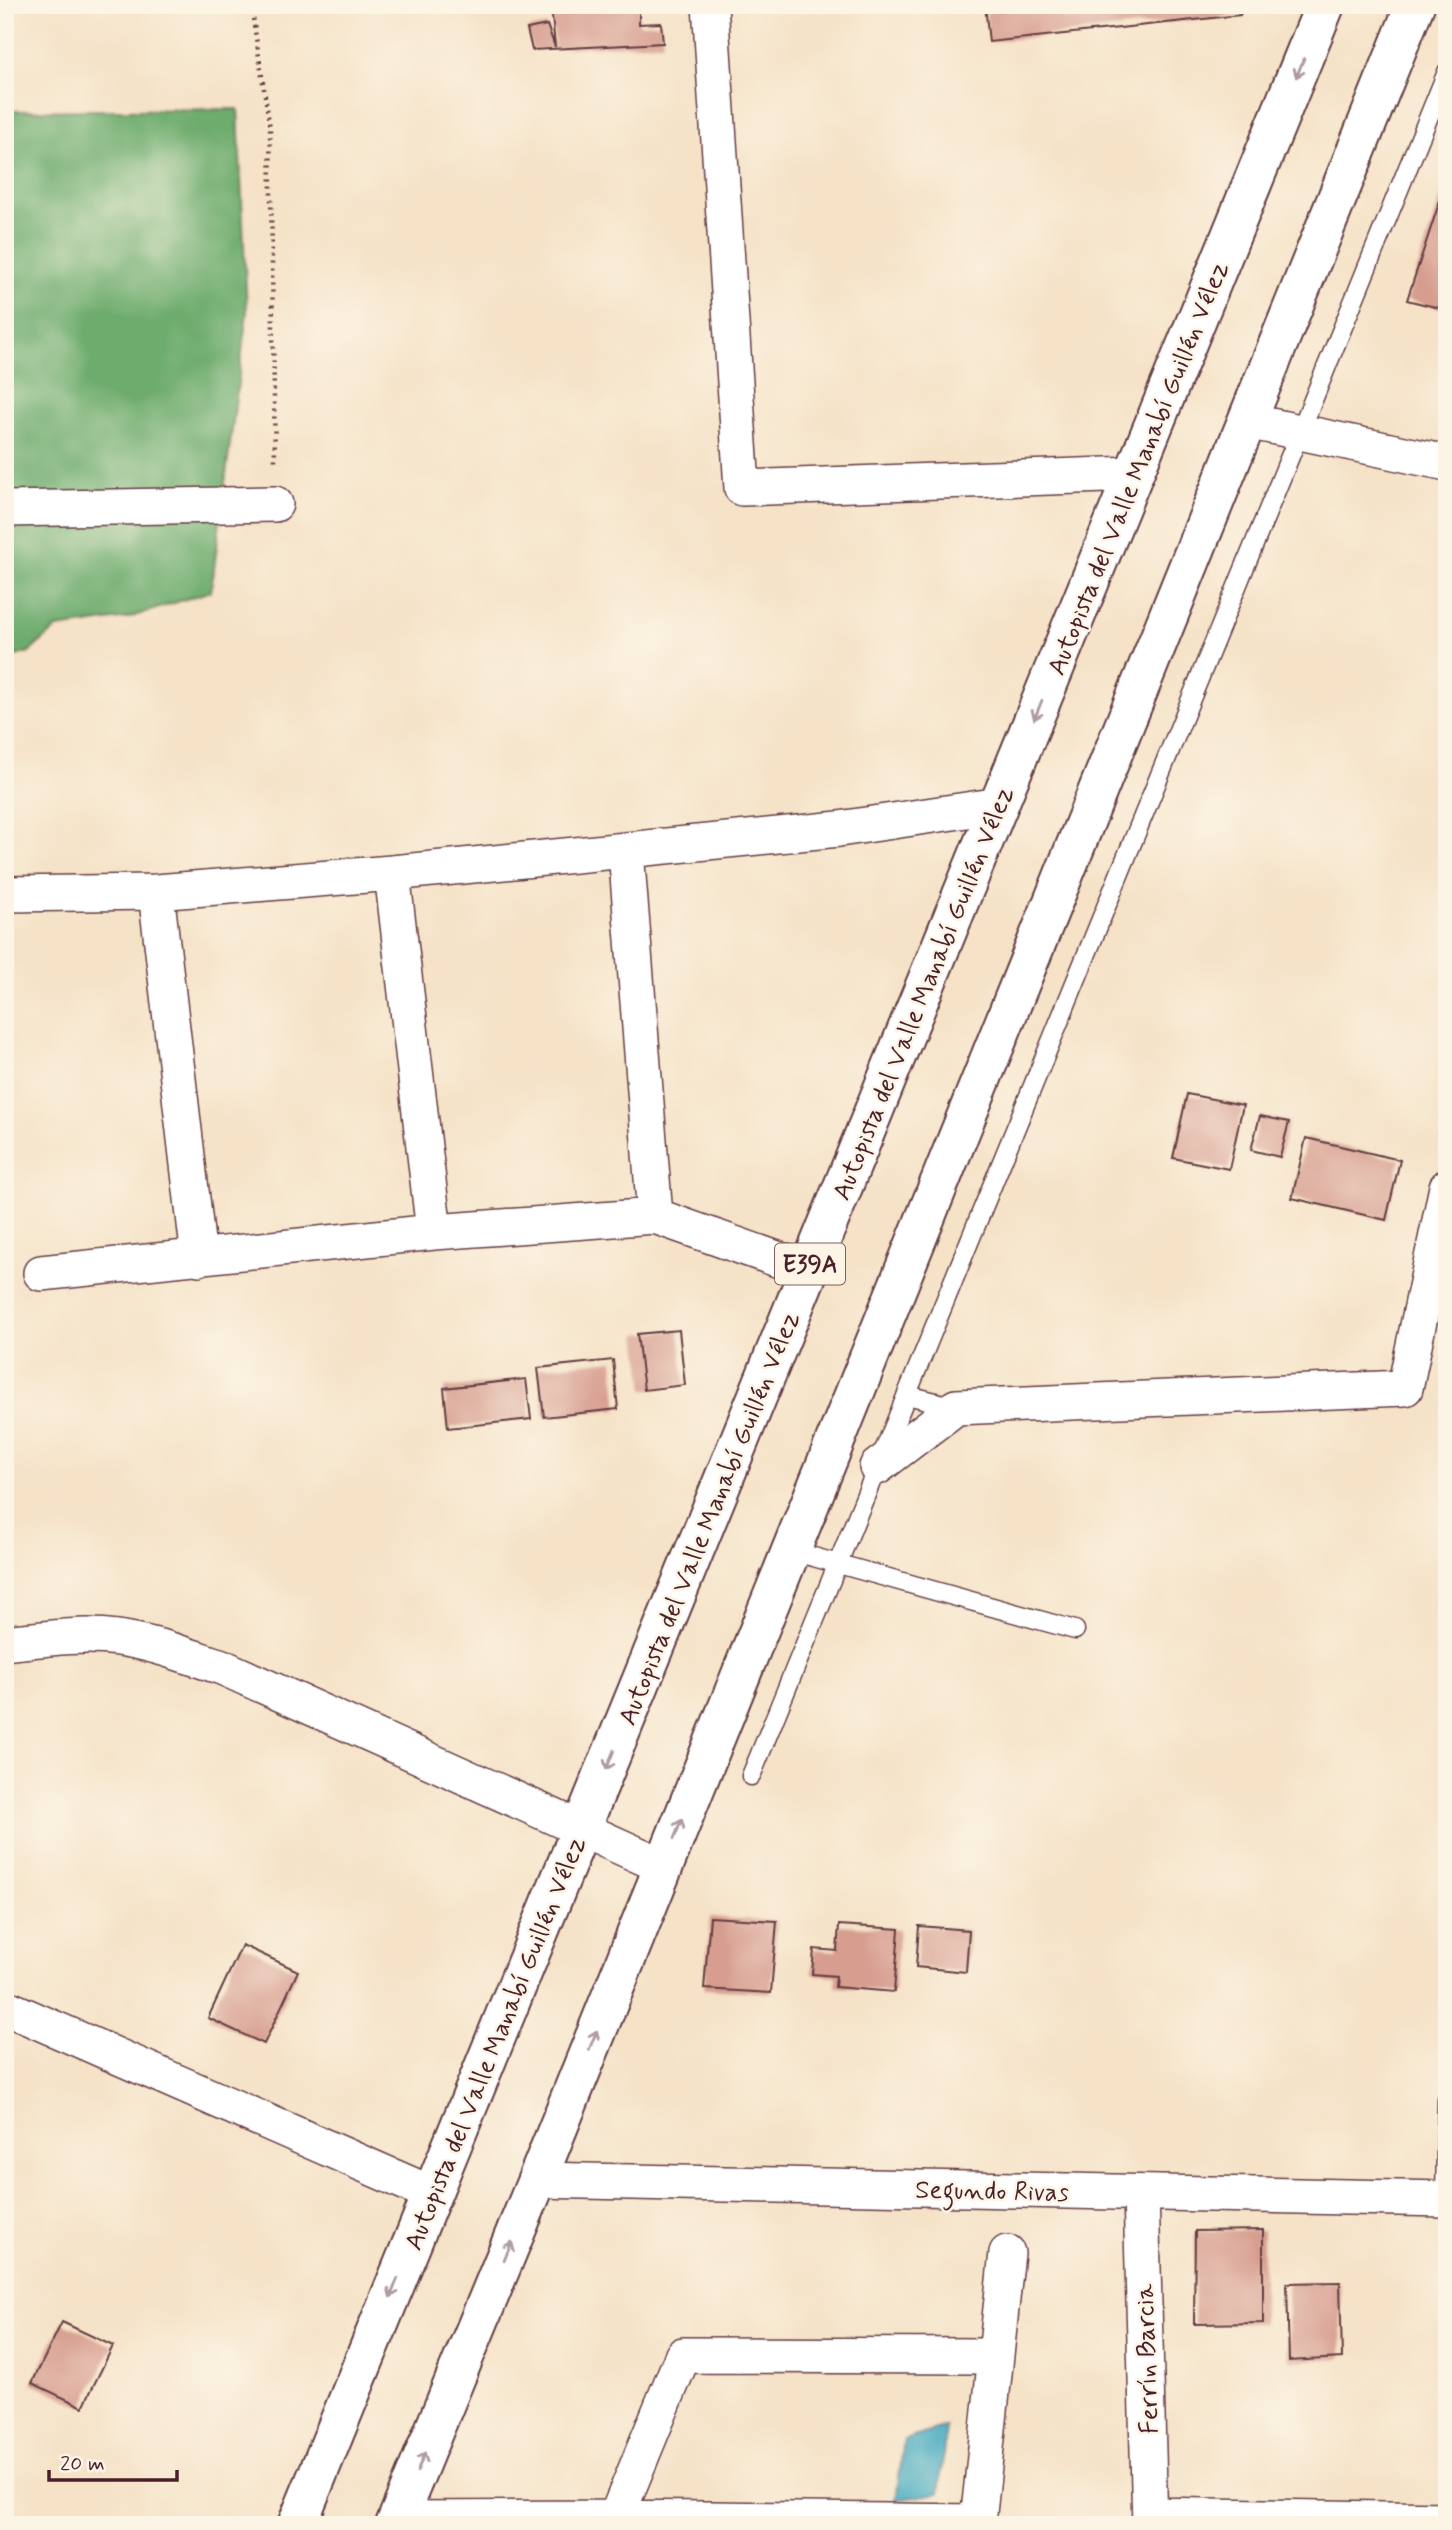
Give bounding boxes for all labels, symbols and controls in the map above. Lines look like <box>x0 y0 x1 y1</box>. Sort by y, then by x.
one-way arrow <box>1292 57 1305 79</box>
street label: Autopista del Valle Manabí Guillén Vélez <box>1040 257 1238 680</box>
one-way arrow <box>1031 699 1044 721</box>
street label: Autopista del Valle Manabí Guillén Vélez <box>825 782 1023 1205</box>
road number: E39A <box>775 1244 845 1284</box>
street label: Autopista del Valle Manabí Guillén Vélez <box>611 1307 809 1730</box>
one-way arrow <box>603 1749 616 1771</box>
one-way arrow <box>672 1819 685 1841</box>
street label: Autopista del Valle Manabí Guillén Vélez <box>397 1832 595 2255</box>
one-way arrow <box>588 2030 601 2052</box>
street label: Segundo Rivas <box>915 2174 1069 2213</box>
one-way arrow <box>502 2241 515 2263</box>
one-way arrow <box>386 2277 399 2299</box>
street label: Ferrín Barcia <box>1128 2283 1168 2435</box>
scale bar <box>49 2439 177 2483</box>
text: 20 m <box>60 2450 105 2478</box>
one-way arrow <box>416 2451 429 2473</box>

